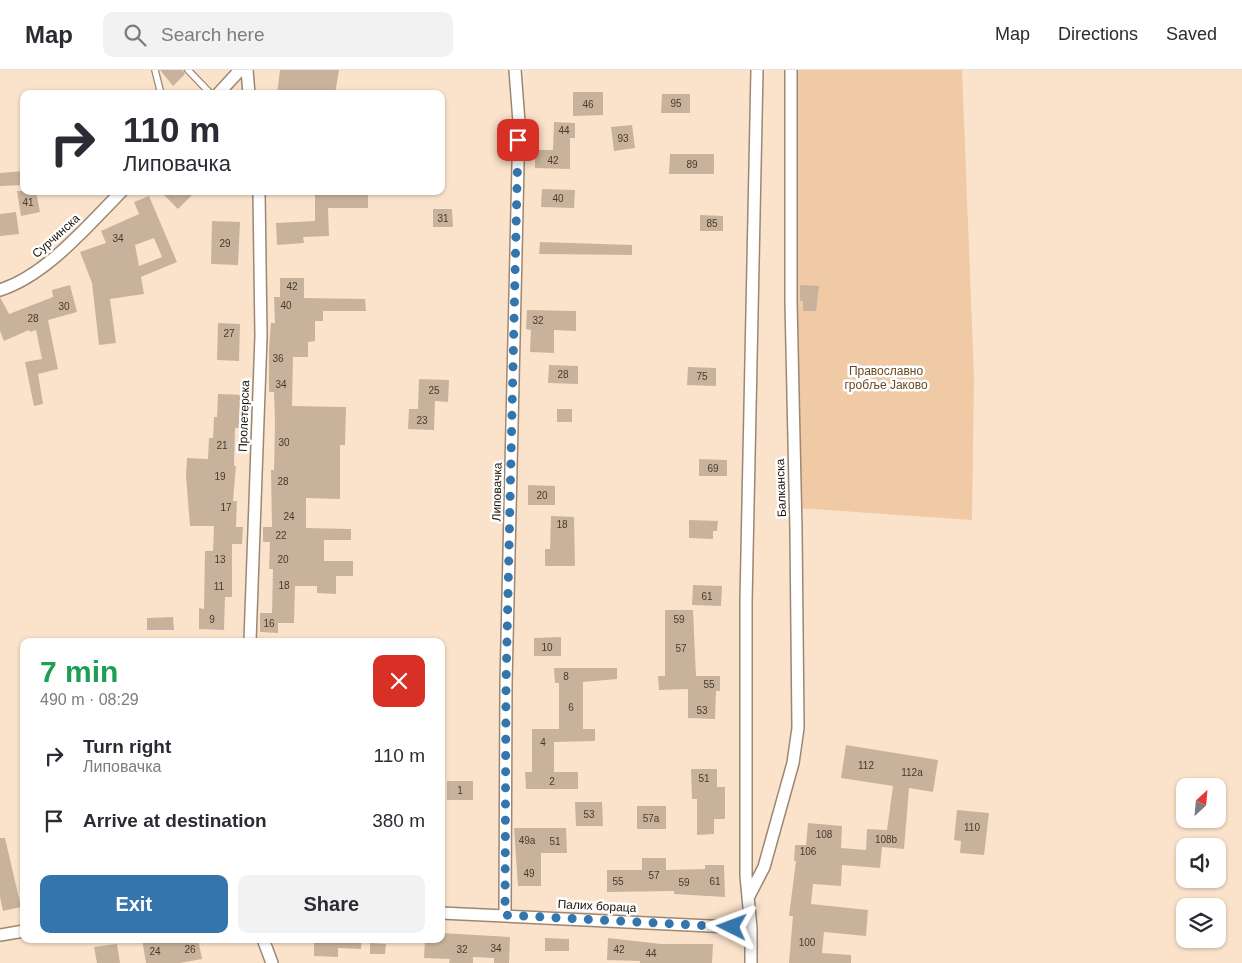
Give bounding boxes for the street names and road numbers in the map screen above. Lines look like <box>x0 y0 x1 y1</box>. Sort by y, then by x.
street label: Сурчинска <box>29 211 83 261</box>
street label: Пролетерска <box>236 380 252 452</box>
street label: Балканска <box>773 458 789 518</box>
street label: Липовачка <box>489 462 505 522</box>
street label: Палих бораца <box>557 897 637 915</box>

